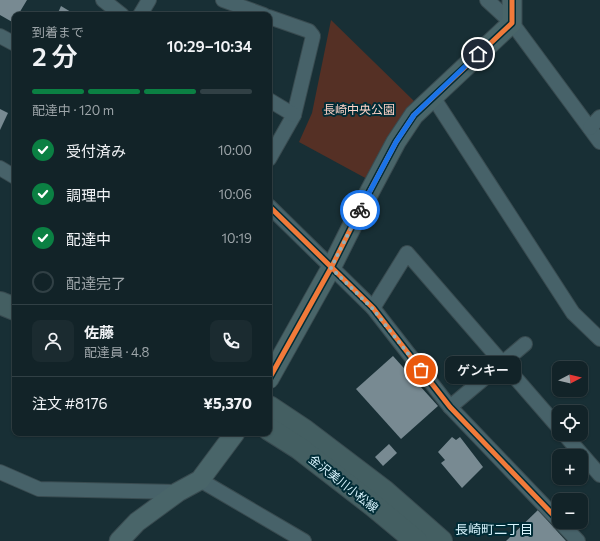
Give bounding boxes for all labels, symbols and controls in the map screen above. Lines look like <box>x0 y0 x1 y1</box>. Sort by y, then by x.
text: 到着まで <box>32 24 84 40</box>
text: 10:29–10:34 <box>167 37 252 55</box>
pin <box>461 37 495 71</box>
text: 2 分 <box>32 40 78 71</box>
icon: home <box>467 43 489 65</box>
text: 配達中 · 120 m <box>32 102 114 118</box>
park label: 長崎中央公園 <box>323 102 395 116</box>
icon: check <box>32 139 54 161</box>
text: 受付済み <box>66 142 126 160</box>
text: 10:00 <box>218 142 252 158</box>
icon: check <box>32 183 54 205</box>
text: 調理中 <box>66 186 111 204</box>
text: 10:06 <box>219 186 252 202</box>
courier <box>340 190 380 230</box>
icon: bike <box>349 199 371 221</box>
icon: check <box>32 227 54 249</box>
text: 配達中 <box>66 230 111 248</box>
text: 10:19 <box>221 230 252 246</box>
text: 配達完了 <box>66 274 126 292</box>
button: person <box>32 320 74 362</box>
button: phone <box>210 320 252 362</box>
text: 佐藤 <box>84 323 114 341</box>
text: 配達員 · 4.8 <box>84 344 150 360</box>
pin <box>404 353 438 387</box>
callout: ゲンキー <box>445 356 521 384</box>
icon: bag <box>410 359 432 381</box>
north arrow <box>552 361 588 397</box>
map controls <box>552 361 588 529</box>
text: ゲンキー <box>457 362 509 378</box>
text: 注文 #8176 <box>32 394 108 412</box>
text: ¥5,370 <box>203 394 252 412</box>
button: locate <box>552 405 588 441</box>
button: + <box>552 449 588 485</box>
street label: 金沢美川小松線 <box>307 452 381 514</box>
button: − <box>552 493 588 529</box>
district label: 長崎町二丁目 <box>455 521 533 537</box>

